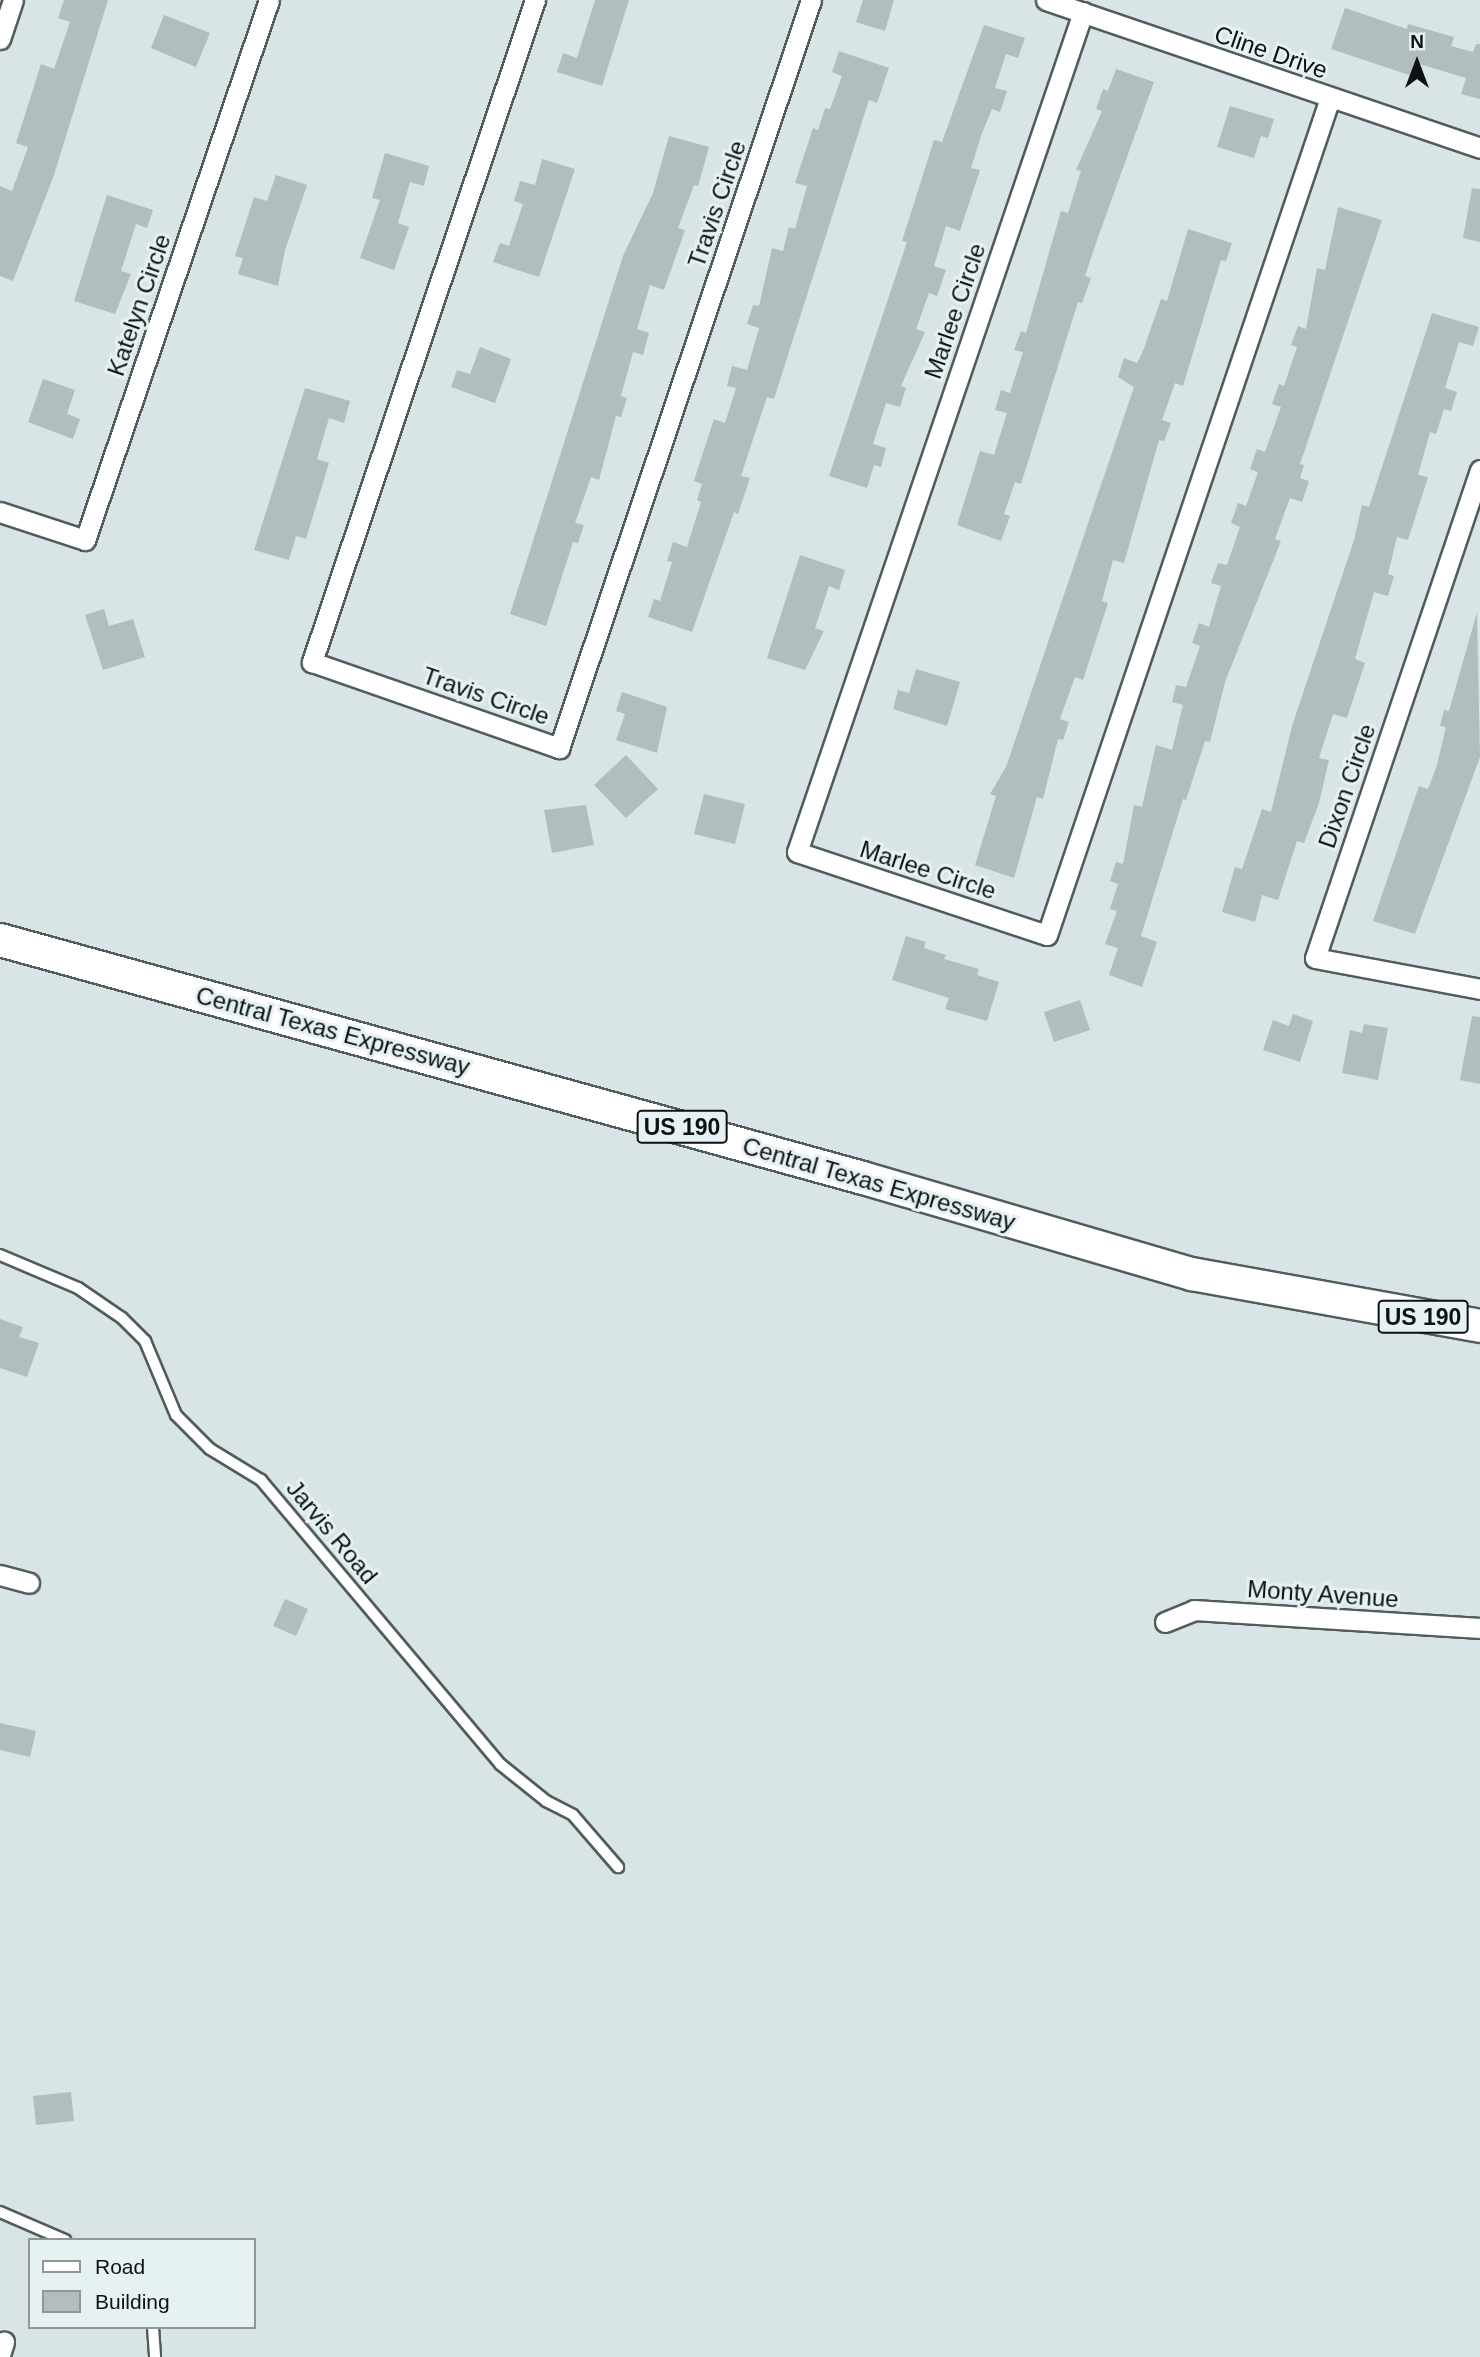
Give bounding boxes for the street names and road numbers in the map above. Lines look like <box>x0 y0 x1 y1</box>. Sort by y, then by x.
street label: Cline Drive <box>1211 19 1331 85</box>
street label: Travis Circle <box>682 137 752 271</box>
street label: Katelyn Circle <box>101 230 177 380</box>
street label: Marlee Circle <box>918 239 992 383</box>
street label: Travis Circle <box>419 661 553 731</box>
street label: Dixon Circle <box>1312 720 1382 852</box>
street label: Marlee Circle <box>856 834 1000 906</box>
street label: Central Texas Expressway <box>193 980 473 1082</box>
road number: US 190 <box>636 1108 728 1146</box>
street label: Central Texas Expressway <box>739 1131 1019 1237</box>
road number: US 190 <box>1378 1298 1468 1336</box>
street label: Jarvis Road <box>280 1474 384 1590</box>
street label: Monty Avenue <box>1246 1574 1400 1614</box>

